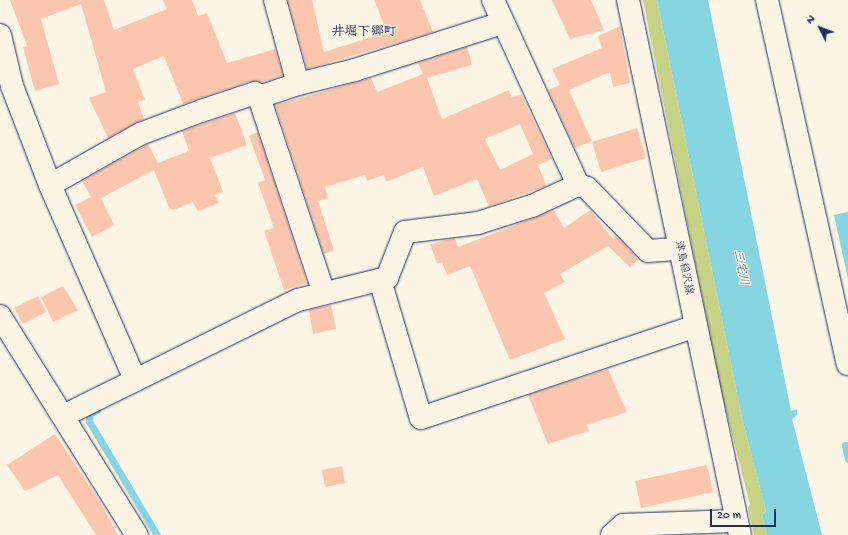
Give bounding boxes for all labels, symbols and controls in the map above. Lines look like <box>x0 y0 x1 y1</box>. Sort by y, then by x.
north arrow <box>800 8 840 48</box>
text: N <box>804 13 818 27</box>
district label: 井堀下郷町 <box>332 25 396 41</box>
street label: 津島稲沢線 <box>671 240 695 296</box>
water label: 三宅川 <box>728 249 750 287</box>
scale bar <box>712 501 778 527</box>
text: 20 m <box>717 509 741 523</box>

